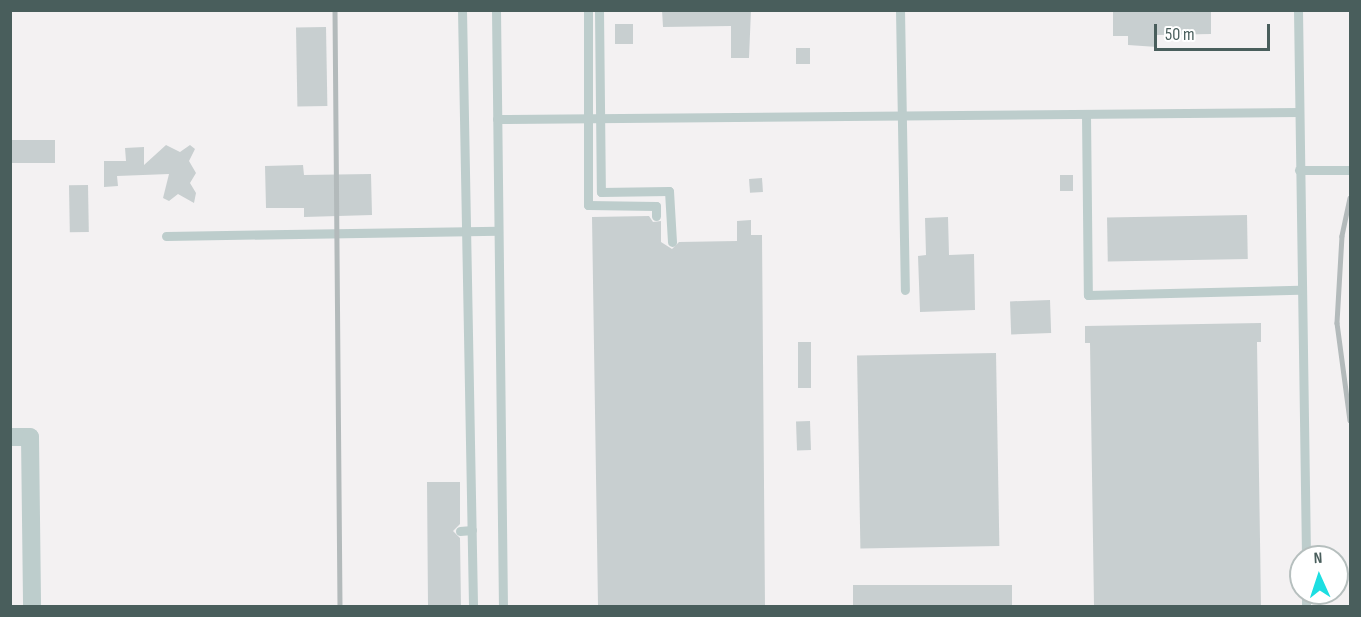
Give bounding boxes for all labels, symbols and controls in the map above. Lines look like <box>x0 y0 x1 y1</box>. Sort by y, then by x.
scale bar <box>1157 12 1272 50</box>
text: 50 m <box>1165 24 1195 45</box>
north arrow <box>1289 545 1349 605</box>
text: N <box>1313 549 1323 568</box>

